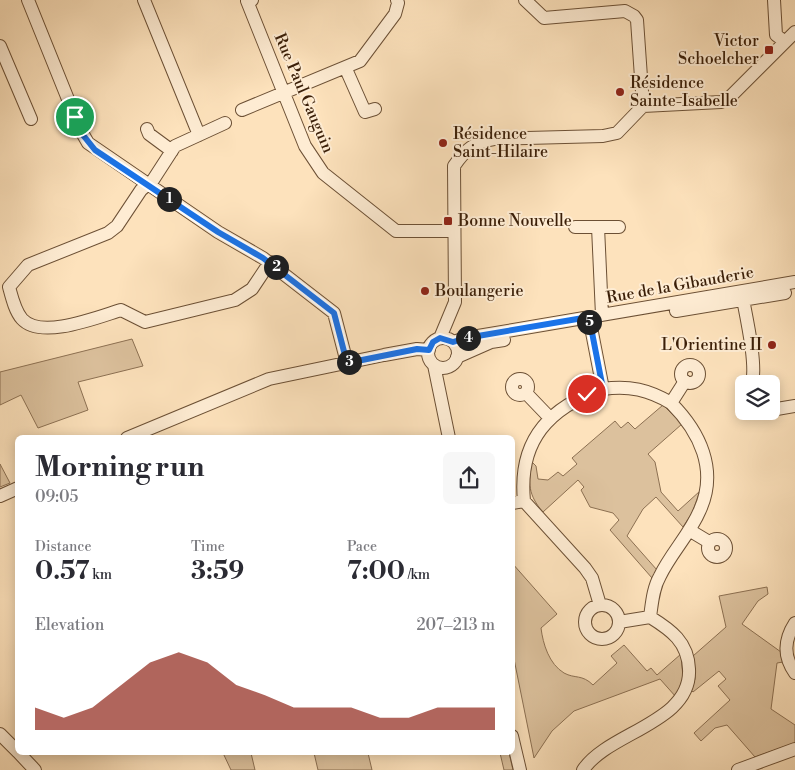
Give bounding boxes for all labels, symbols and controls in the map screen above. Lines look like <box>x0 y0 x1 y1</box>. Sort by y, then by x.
street label: Rue Paul Gauguin <box>270 30 338 156</box>
place label: Victor Schoelcher <box>678 31 759 69</box>
marker: Victor Schoelcher <box>763 44 775 56</box>
place label: Résidence Sainte-Isabelle <box>630 73 738 111</box>
marker: Résidence Sainte-Isabelle <box>614 86 626 98</box>
pin <box>54 96 96 138</box>
icon: arrive <box>61 103 89 131</box>
place label: Résidence Saint-Hilaire <box>453 124 548 162</box>
marker: Résidence Saint-Hilaire <box>437 137 449 149</box>
pin: 1 <box>156 186 182 212</box>
text: 1 <box>166 190 173 208</box>
place label: Bonne Nouvelle <box>457 211 572 231</box>
marker: Bonne Nouvelle <box>442 215 454 227</box>
pin: 2 <box>264 254 288 280</box>
text: 2 <box>272 258 281 276</box>
street label: Rue de la Gibauderie <box>605 262 755 308</box>
place label: Boulangerie <box>434 281 524 301</box>
marker: Boulangerie <box>419 285 431 297</box>
pin: 5 <box>576 310 602 334</box>
text: 5 <box>585 313 594 331</box>
pin: 4 <box>456 326 480 350</box>
text: 4 <box>464 329 473 347</box>
place label: L'Orientine II <box>661 335 762 355</box>
marker: L'Orientine II <box>766 339 778 351</box>
pin: 3 <box>336 350 362 374</box>
text: 3 <box>345 353 354 371</box>
pin <box>566 373 608 415</box>
map controls <box>735 375 780 420</box>
button: layers <box>735 375 780 420</box>
icon: check <box>573 380 601 408</box>
text: Morning run <box>35 450 204 485</box>
button: share <box>443 452 495 504</box>
text: 09:05 <box>35 487 78 507</box>
text: Distance <box>35 538 92 556</box>
text: Time <box>191 538 225 556</box>
text: Pace <box>347 538 377 556</box>
text: 0.57 <box>35 556 89 587</box>
text: 3:59 <box>191 556 244 587</box>
text: 7:00 <box>347 556 405 587</box>
text: km <box>89 566 112 584</box>
text: /km <box>405 566 430 584</box>
text: Elevation <box>35 615 104 635</box>
text: 207–213 m <box>416 615 495 635</box>

